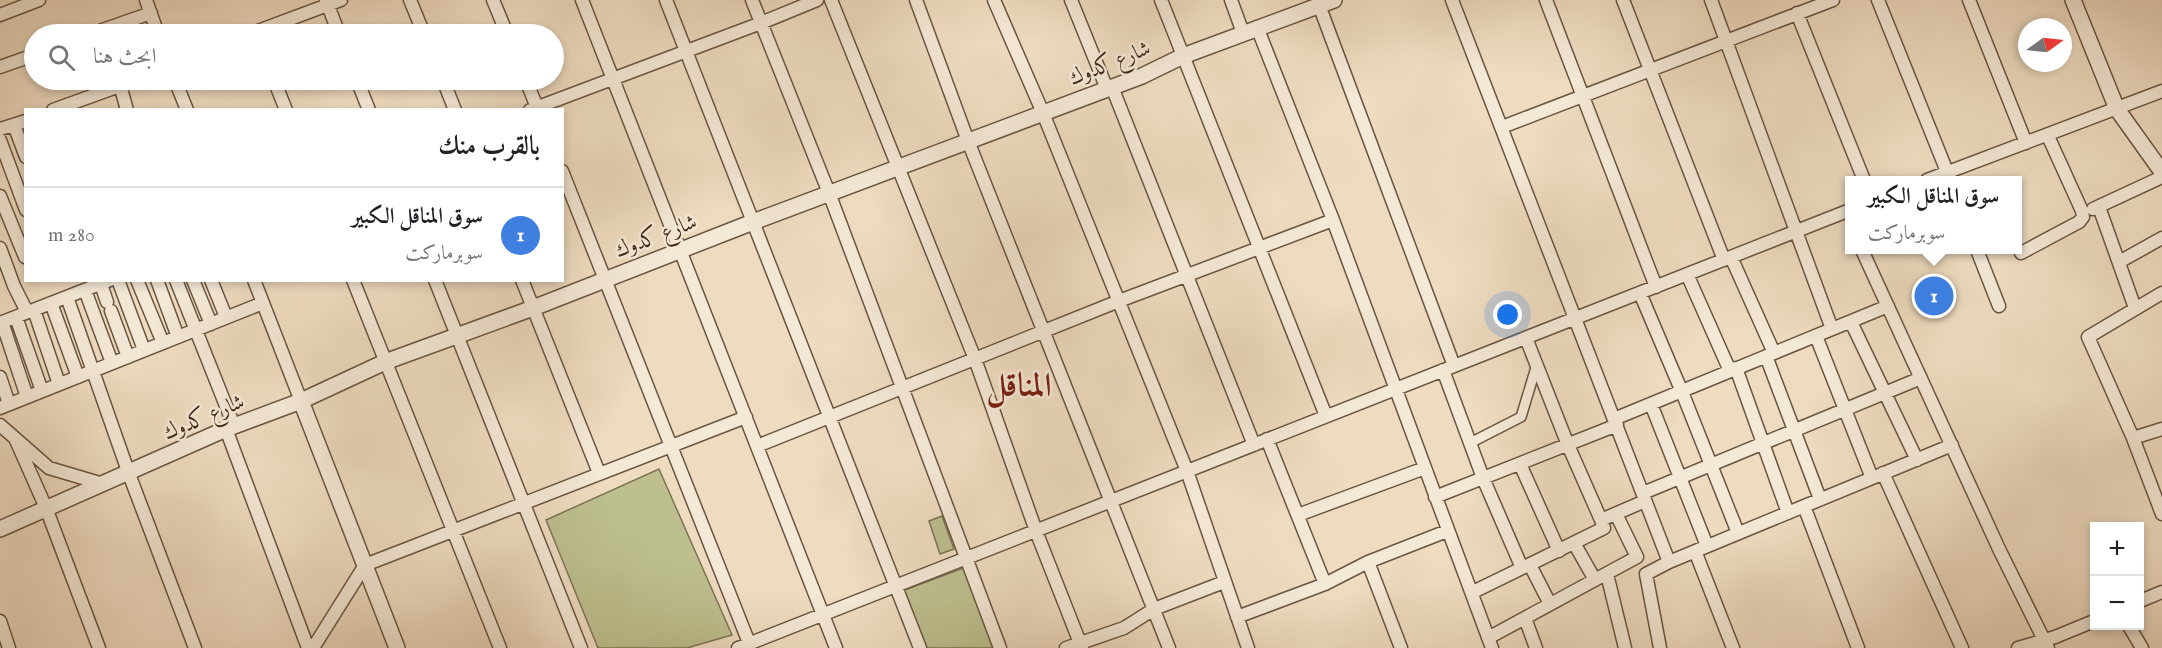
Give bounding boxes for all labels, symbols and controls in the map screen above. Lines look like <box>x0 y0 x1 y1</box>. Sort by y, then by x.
north arrow <box>2018 18 2072 72</box>
search box <box>24 24 564 90</box>
street label: شارع كدوك <box>1065 34 1156 95</box>
icon: search <box>45 41 78 74</box>
text: ابحث هنا <box>93 43 156 71</box>
text: بالقرب منك <box>438 130 540 163</box>
popup <box>1845 176 2022 254</box>
text: سوق المناقل الكبير <box>1868 183 1999 211</box>
text: سوق المناقل الكبير <box>351 203 483 231</box>
street label: شارع كدوك <box>611 208 702 268</box>
text: سوبرماركت <box>1868 221 1945 246</box>
text: 280 m <box>48 223 95 248</box>
text: 1 <box>517 223 524 248</box>
text: سوبرماركت <box>405 241 483 266</box>
pin: 1 <box>1914 274 1954 318</box>
your location <box>1493 300 1522 329</box>
district label: المناقل <box>986 366 1052 408</box>
street label: شارع كدوك <box>159 388 250 450</box>
map controls <box>2090 522 2144 630</box>
button: + <box>2090 522 2144 576</box>
button: − <box>2090 576 2144 630</box>

